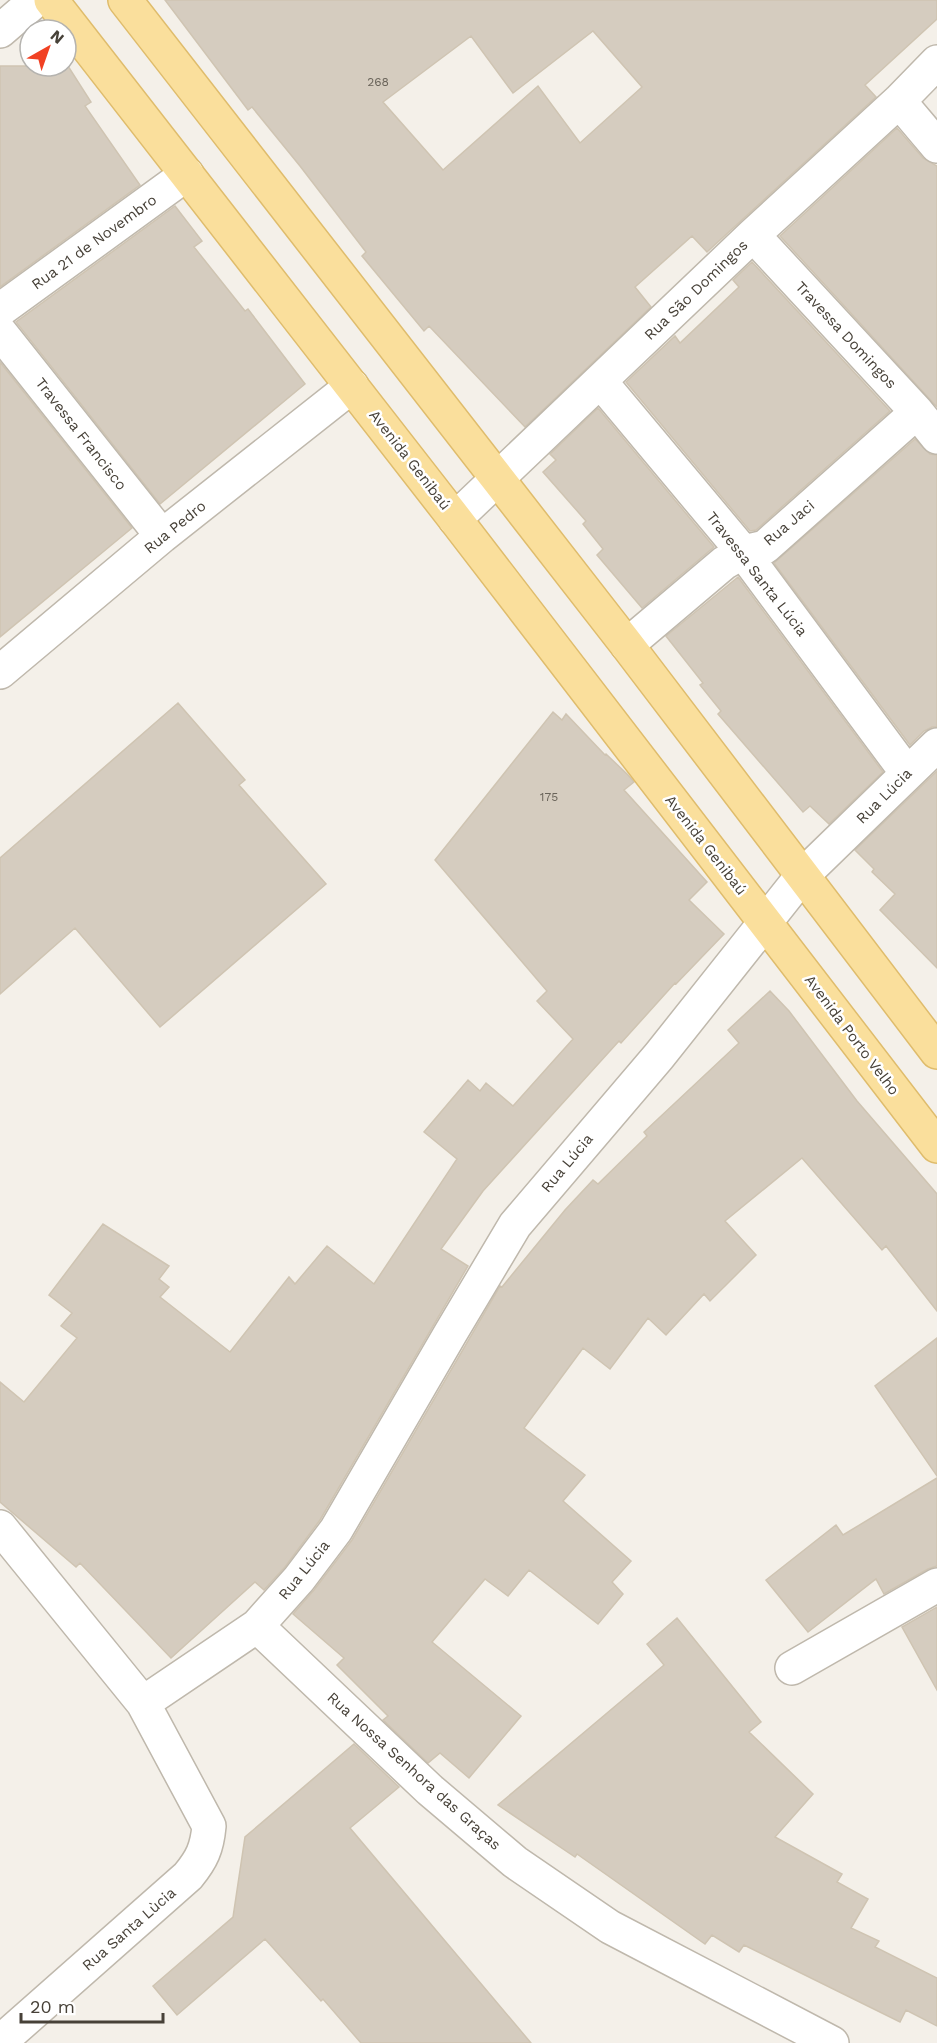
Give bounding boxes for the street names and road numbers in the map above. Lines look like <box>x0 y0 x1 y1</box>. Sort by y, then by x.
street label: Rua 21 de Novembro <box>28 191 160 293</box>
street label: Rua São Domingos <box>641 236 751 344</box>
street label: Travessa Domingos <box>792 278 900 392</box>
street label: Travessa Francisco <box>32 374 130 494</box>
street label: Avenida Genibaú <box>365 406 455 514</box>
street label: Rua Jaci <box>760 496 818 550</box>
street label: Rua Pedro <box>140 497 210 557</box>
street label: Travessa Santa Lúcia <box>703 508 812 640</box>
street label: Rua Lúcia <box>852 764 916 828</box>
street label: Avenida Genibaú <box>661 791 751 899</box>
street label: Avenida Porto Velho <box>801 971 903 1099</box>
street label: Rua Lúcia <box>537 1130 597 1196</box>
street label: Rua Lúcia <box>275 1536 334 1603</box>
street label: Rua Nossa Senhora das Graças <box>324 1688 505 1854</box>
street label: Rua Santa Lùcia <box>79 1883 180 1974</box>

